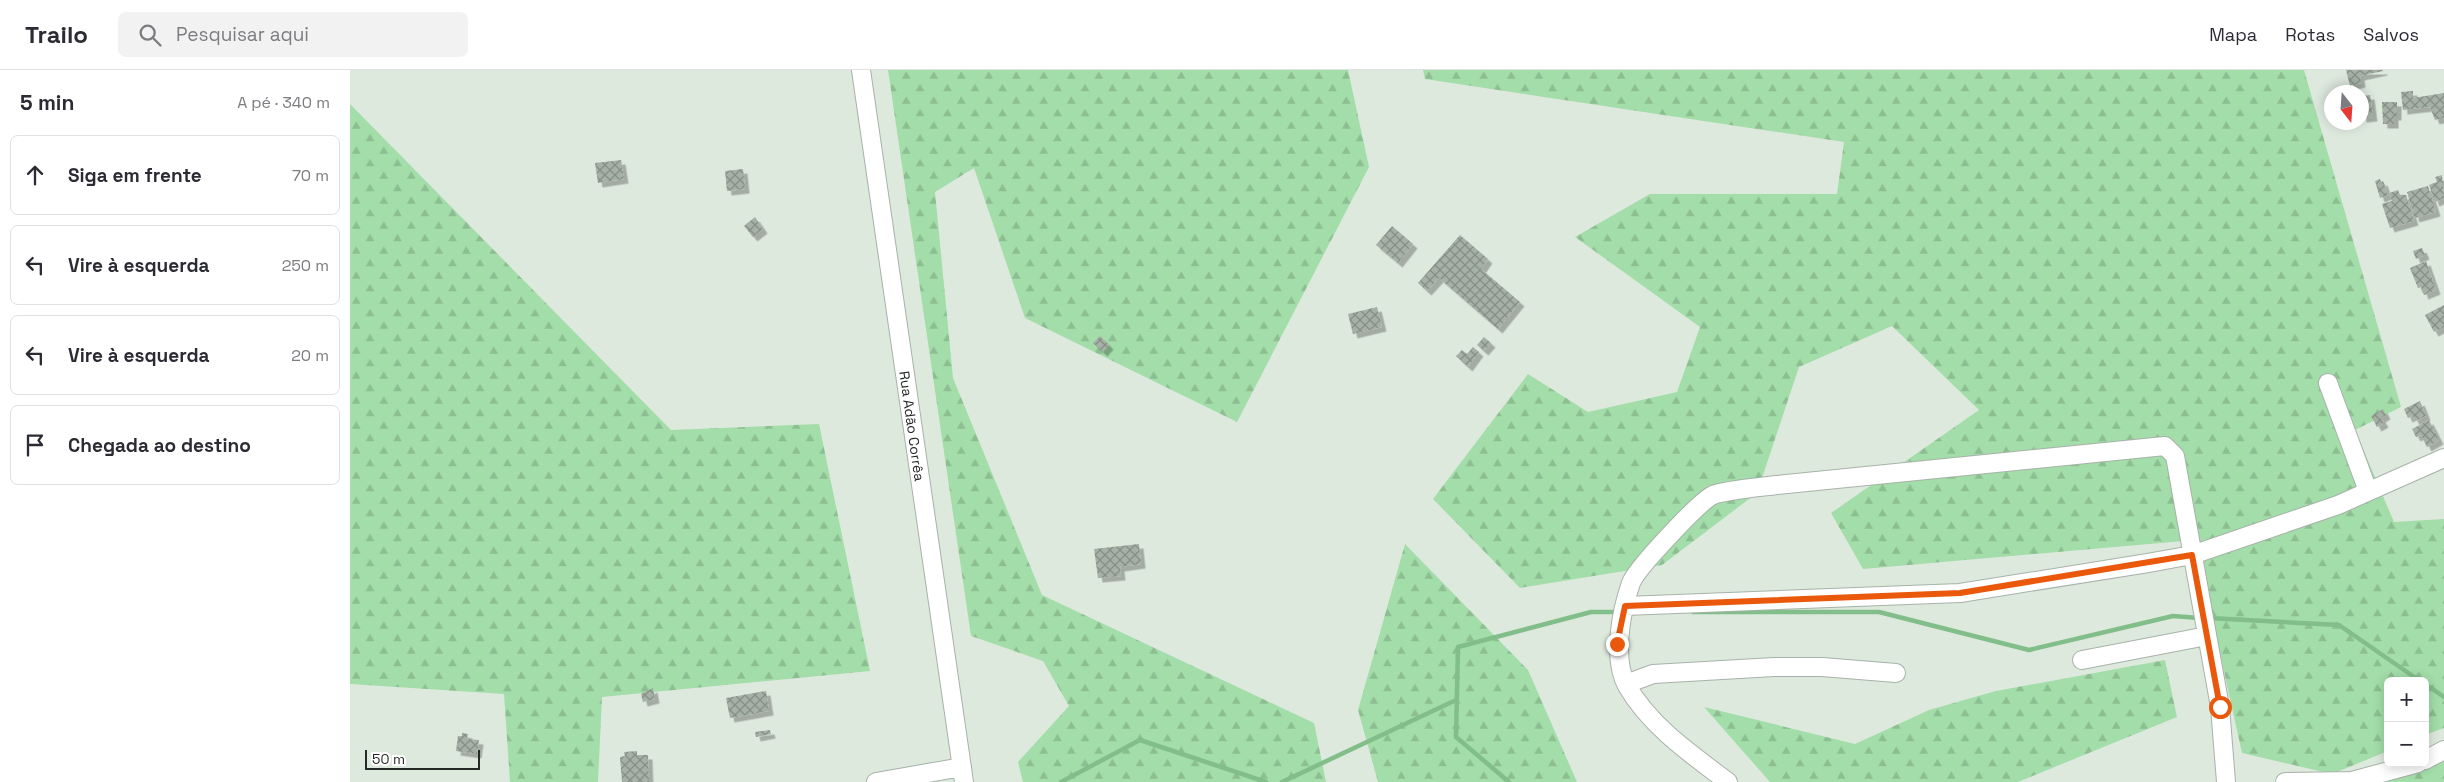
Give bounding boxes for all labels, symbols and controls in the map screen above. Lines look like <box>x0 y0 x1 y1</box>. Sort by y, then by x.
search box <box>118 12 468 57</box>
text: Trailo <box>25 19 88 50</box>
icon: search <box>136 21 164 49</box>
text: Pesquisar aqui <box>176 22 309 47</box>
text: Mapa <box>2209 23 2257 46</box>
text: Rotas <box>2285 23 2335 46</box>
text: Salvos <box>2363 23 2419 46</box>
north arrow <box>2324 85 2369 130</box>
text: 5 min <box>20 89 74 116</box>
text: A pé · 340 m <box>237 92 330 113</box>
icon: ahead <box>21 161 49 189</box>
text: Siga em frente <box>68 163 202 188</box>
text: 70 m <box>292 165 329 186</box>
icon: left <box>21 251 49 279</box>
text: Vire à esquerda <box>68 253 210 278</box>
text: 250 m <box>282 255 329 276</box>
icon: left <box>21 341 49 369</box>
text: Vire à esquerda <box>68 343 210 368</box>
text: 20 m <box>291 345 329 366</box>
street label: Rua Adão Corrêa <box>895 370 929 482</box>
icon: arrive <box>21 431 49 459</box>
text: Chegada ao destino <box>68 433 251 458</box>
route end <box>1606 633 1629 656</box>
map controls <box>2384 677 2429 767</box>
button: + <box>2384 677 2429 722</box>
route start <box>2209 696 2232 719</box>
button: − <box>2384 722 2429 767</box>
scale bar <box>365 747 480 770</box>
text: 50 m <box>372 750 405 768</box>

